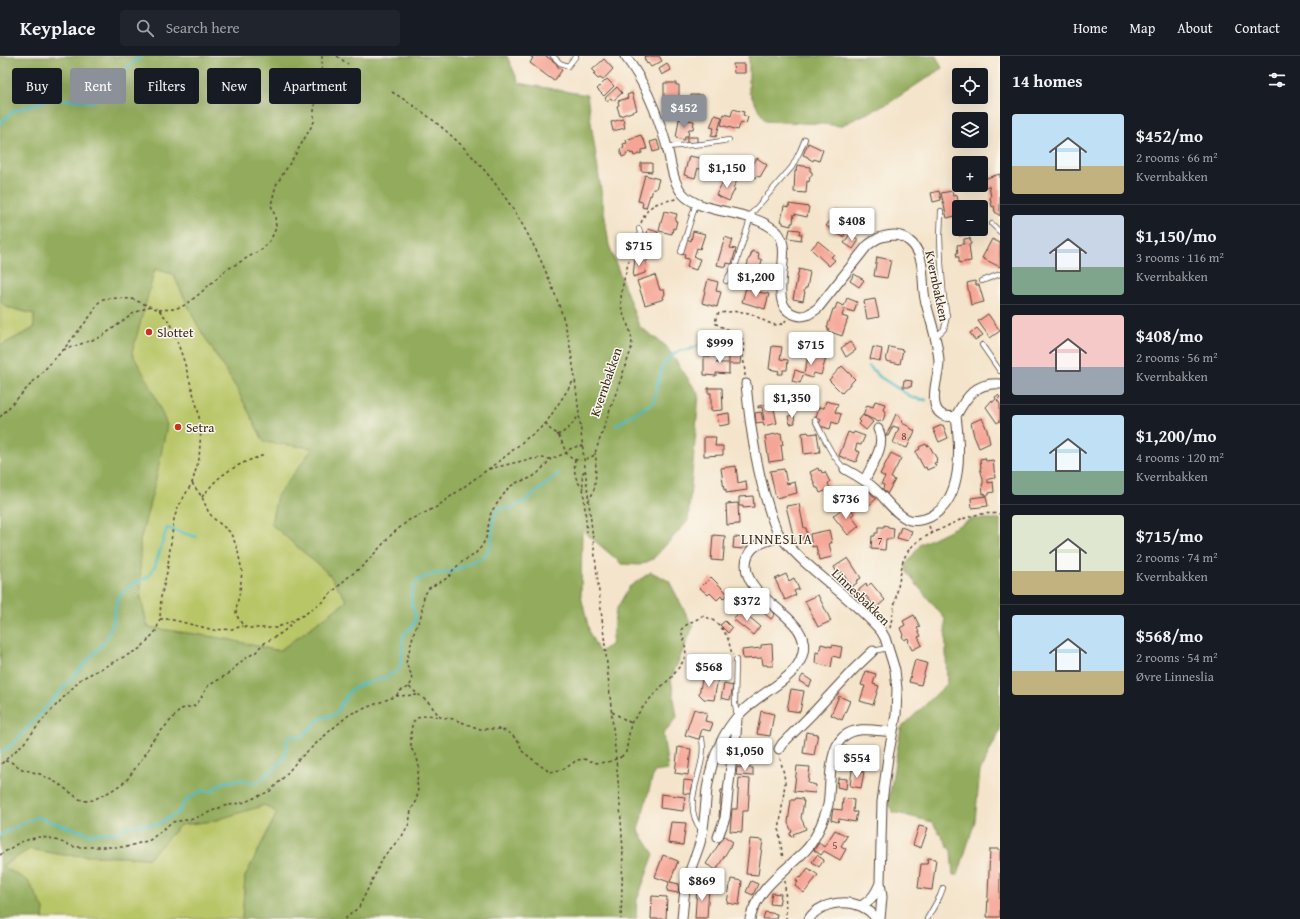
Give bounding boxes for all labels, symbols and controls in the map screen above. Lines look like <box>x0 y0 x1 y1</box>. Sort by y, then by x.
search box <box>120 10 400 46</box>
text: Keyplace <box>20 14 96 42</box>
icon: search <box>134 17 156 39</box>
text: Search here <box>166 17 240 38</box>
text: Home <box>1073 18 1108 38</box>
text: Map <box>1130 18 1155 38</box>
text: About <box>1177 18 1213 38</box>
text: Contact <box>1235 18 1280 38</box>
chip: Buy <box>12 68 62 104</box>
chip: Rent <box>70 68 126 104</box>
chip: Filters <box>134 68 199 104</box>
chip: New <box>207 68 261 104</box>
chip: Apartment <box>269 68 361 104</box>
map controls <box>952 68 988 236</box>
button: locate <box>952 68 988 104</box>
text: 14 homes <box>1012 68 1083 93</box>
icon: filters <box>1266 69 1288 91</box>
pin: $452 <box>660 95 708 129</box>
text: $452 <box>671 98 697 117</box>
button: layers <box>952 112 988 148</box>
text: $452/mo <box>1136 123 1203 148</box>
icon: home <box>1044 130 1092 178</box>
text: 2 rooms · 66 m² <box>1136 148 1218 167</box>
pin: $1,150 <box>694 155 760 189</box>
button: + <box>952 156 988 192</box>
text: $1,150 <box>708 158 746 177</box>
text: Kvernbakken <box>1136 167 1208 186</box>
button: − <box>952 200 988 236</box>
pin: $408 <box>828 208 876 242</box>
text: $408 <box>839 211 865 230</box>
text: $1,150/mo <box>1136 223 1217 248</box>
icon: home <box>1044 231 1092 279</box>
pin: $715 <box>615 233 663 267</box>
text: $715 <box>626 236 652 255</box>
text: 3 rooms · 116 m² <box>1136 248 1224 267</box>
street label: Kvernbakken <box>920 249 954 324</box>
pin: $1,200 <box>723 264 789 298</box>
text: $1,200 <box>737 267 775 286</box>
text: Kvernbakken <box>1136 267 1208 286</box>
place label: Slottet <box>157 323 194 342</box>
text: $408/mo <box>1136 323 1203 348</box>
marker: Slottet <box>144 327 154 337</box>
pin: $999 <box>696 330 744 364</box>
icon: home <box>1044 331 1092 379</box>
pin: $715 <box>787 332 835 366</box>
text: $999 <box>707 333 733 352</box>
text: $715 <box>798 335 824 354</box>
street label: Kvernbakken <box>585 344 627 419</box>
text: 2 rooms · 56 m² <box>1136 348 1218 367</box>
text: Kvernbakken <box>1136 367 1208 386</box>
pin: $1,350 <box>759 385 825 419</box>
text: $1,350 <box>773 388 811 407</box>
place label: Setra <box>186 418 215 437</box>
marker: Setra <box>173 422 183 432</box>
text: $1,200/mo <box>1136 423 1217 448</box>
house number: 8 <box>901 428 907 444</box>
icon: home <box>1044 431 1092 479</box>
text: 4 rooms · 120 m² <box>1136 448 1224 467</box>
text: Kvernbakken <box>1136 467 1208 486</box>
pin: $736 <box>822 486 870 520</box>
text: $736 <box>833 489 859 508</box>
text: $715/mo <box>1136 523 1203 548</box>
district label: LINNESLIA <box>741 529 813 549</box>
icon: home <box>1044 531 1092 579</box>
house number: 7 <box>877 532 883 548</box>
text: 2 rooms · 74 m² <box>1136 548 1218 567</box>
street label: Linnesbakken <box>827 564 895 630</box>
text: Kvernbakken <box>1136 567 1208 586</box>
pin: $372 <box>723 588 771 622</box>
text: $372 <box>734 591 760 610</box>
text: $568/mo <box>1136 623 1203 648</box>
icon: home <box>1044 631 1092 679</box>
text: 2 rooms · 54 m² <box>1136 648 1218 667</box>
pin: $568 <box>685 654 733 688</box>
text: $568 <box>696 657 722 676</box>
text: Øvre Linneslia <box>1136 667 1214 686</box>
pin: $1,050 <box>712 738 778 772</box>
text: $1,050 <box>726 741 764 760</box>
pin: $554 <box>833 745 881 779</box>
text: $554 <box>844 748 870 767</box>
house number: 5 <box>832 837 838 853</box>
pin: $869 <box>678 868 726 902</box>
text: $869 <box>689 871 715 890</box>

